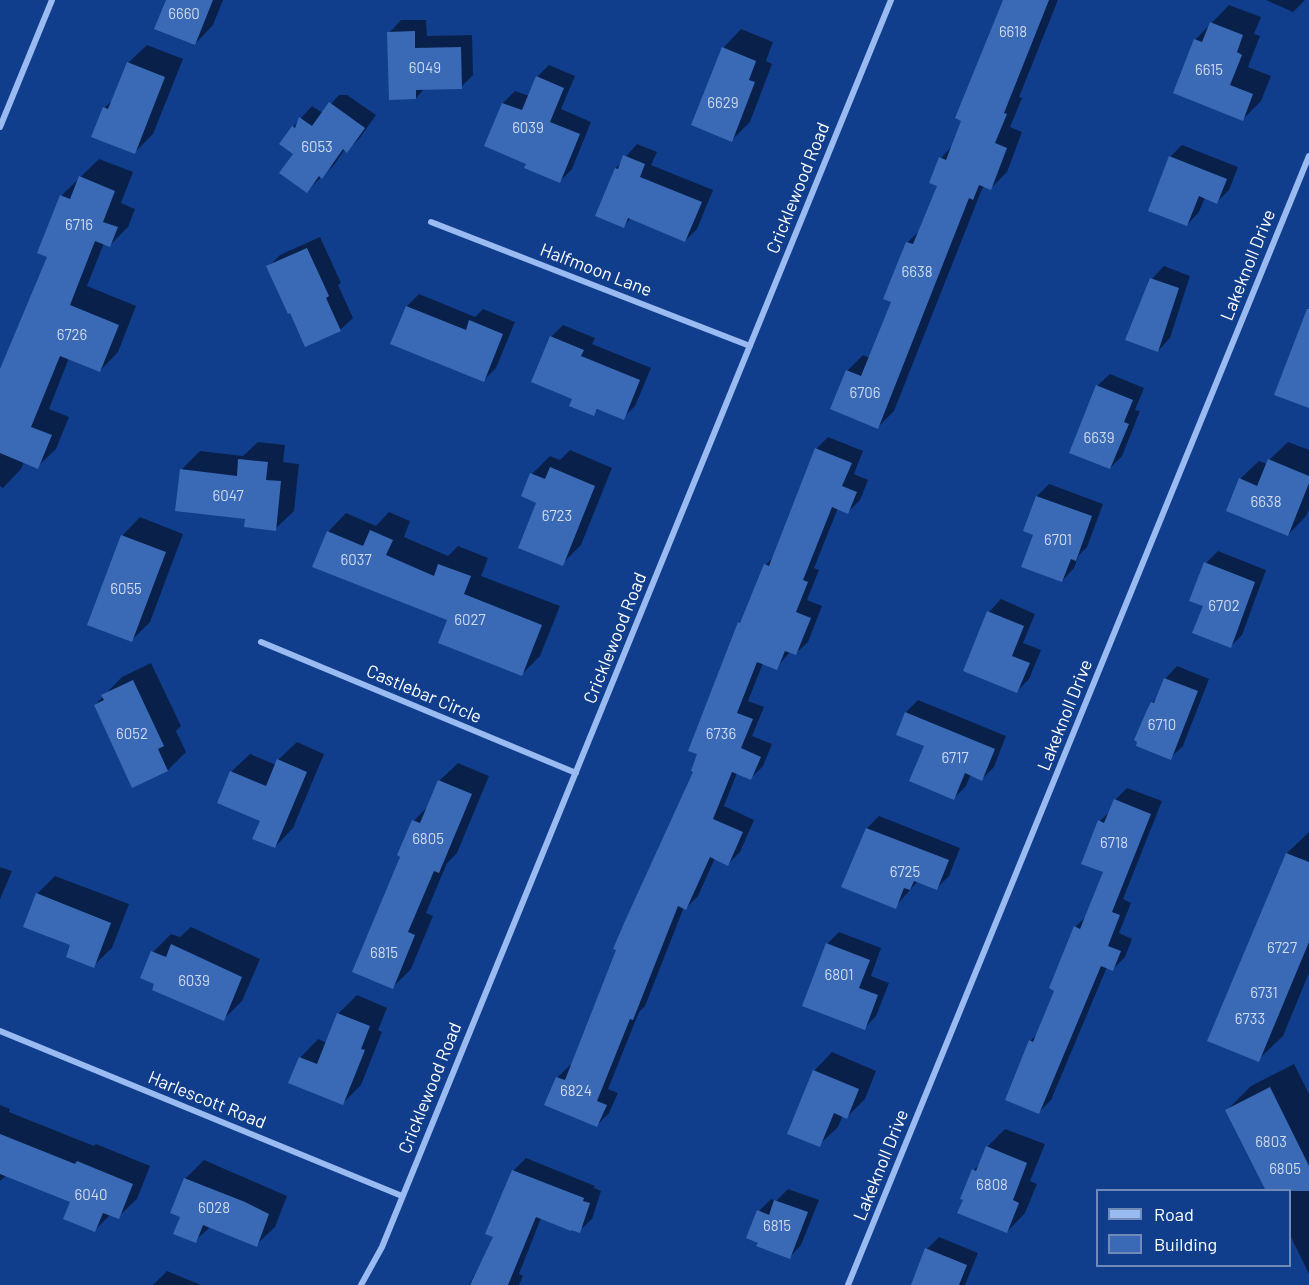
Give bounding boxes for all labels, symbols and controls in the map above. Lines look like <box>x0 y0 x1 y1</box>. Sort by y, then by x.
house number: 6660 <box>168 5 200 23</box>
house number: 6618 <box>999 23 1027 41</box>
house number: 6049 <box>409 59 441 77</box>
house number: 6615 <box>1195 61 1223 79</box>
house number: 6629 <box>707 94 739 112</box>
house number: 6039 <box>512 119 544 137</box>
street label: Cricklewood Road <box>762 119 834 257</box>
house number: 6053 <box>301 138 333 156</box>
street label: Lakeknoll Drive <box>1216 206 1280 324</box>
house number: 6716 <box>65 216 93 234</box>
street label: Halfmoon Lane <box>537 239 655 301</box>
house number: 6638 <box>902 263 932 281</box>
house number: 6726 <box>57 326 87 344</box>
house number: 6706 <box>849 384 881 402</box>
house number: 6639 <box>1084 429 1114 447</box>
house number: 6047 <box>212 487 244 505</box>
house number: 6638 <box>1251 493 1281 511</box>
house number: 6723 <box>542 507 572 525</box>
house number: 6701 <box>1044 531 1072 549</box>
house number: 6037 <box>340 551 372 569</box>
street label: Cricklewood Road <box>579 569 651 707</box>
house number: 6055 <box>110 580 142 598</box>
house number: 6702 <box>1208 597 1240 615</box>
house number: 6027 <box>454 611 486 629</box>
street label: Lakeknoll Drive <box>1033 656 1097 774</box>
street label: Castlebar Circle <box>363 660 485 728</box>
house number: 6710 <box>1148 716 1176 734</box>
house number: 6052 <box>116 725 148 743</box>
house number: 6736 <box>706 725 736 743</box>
house number: 6717 <box>941 749 969 767</box>
house number: 6805 <box>412 830 444 848</box>
house number: 6718 <box>1100 834 1128 852</box>
house number: 6725 <box>890 863 920 881</box>
house number: 6727 <box>1267 939 1297 957</box>
house number: 6815 <box>370 944 398 962</box>
house number: 6801 <box>825 966 853 984</box>
house number: 6039 <box>178 972 210 990</box>
house number: 6731 <box>1250 984 1278 1002</box>
house number: 6733 <box>1235 1010 1265 1028</box>
street label: Cricklewood Road <box>394 1019 466 1157</box>
street label: Harlescott Road <box>145 1067 269 1133</box>
house number: 6824 <box>560 1082 592 1100</box>
street label: Lakeknoll Drive <box>849 1106 913 1224</box>
house number: 6803 <box>1255 1133 1287 1151</box>
house number: 6805 <box>1269 1160 1301 1178</box>
house number: 6808 <box>976 1176 1008 1194</box>
house number: 6040 <box>75 1186 107 1204</box>
legend <box>1096 1189 1291 1267</box>
house number: 6028 <box>198 1199 230 1217</box>
text: Road <box>1154 1203 1194 1225</box>
house number: 6815 <box>763 1217 791 1235</box>
text: Building <box>1154 1233 1217 1255</box>

